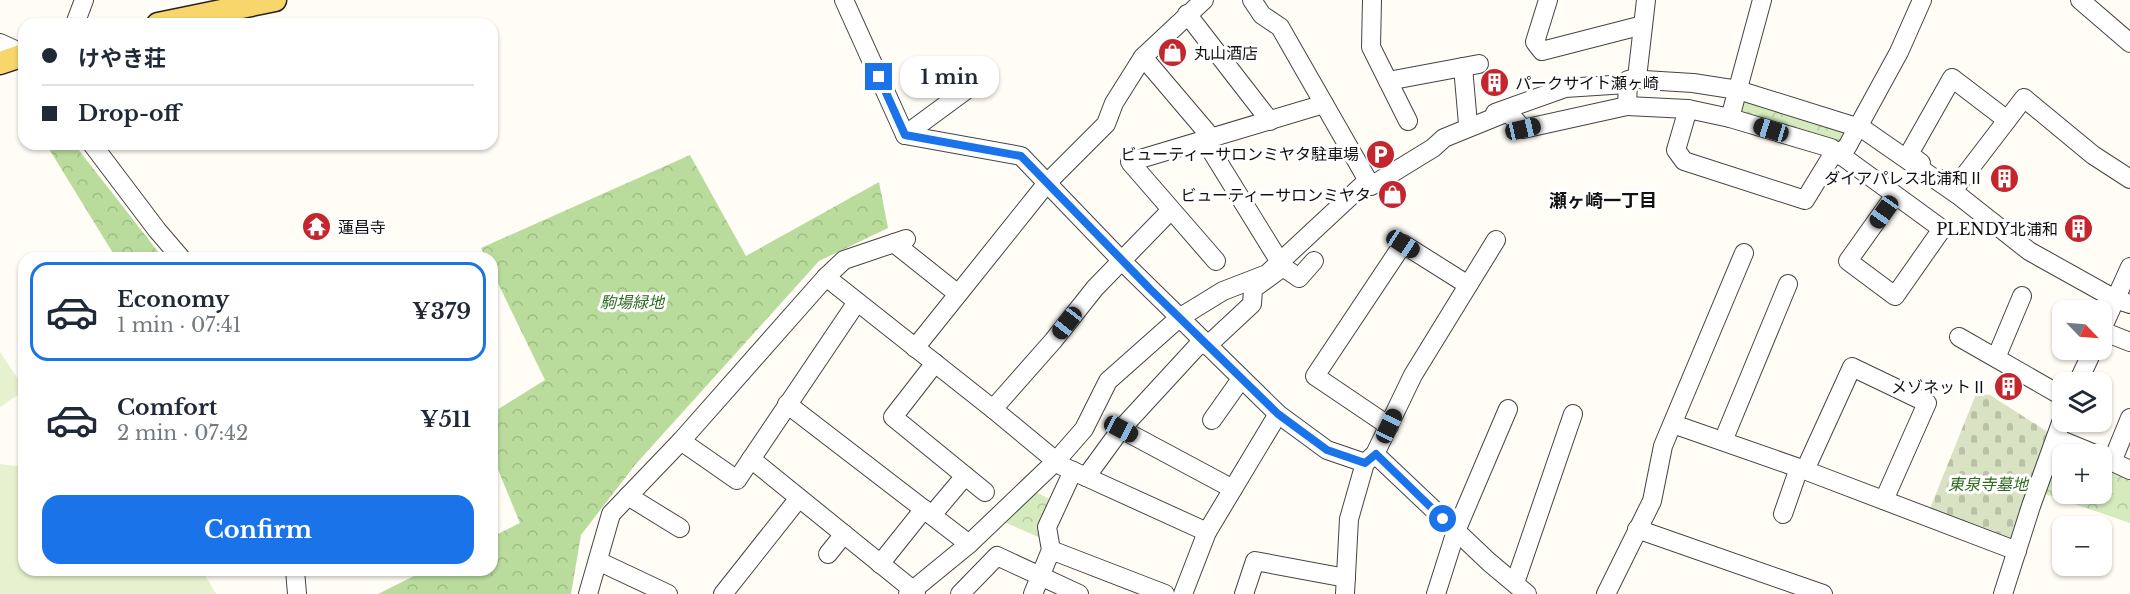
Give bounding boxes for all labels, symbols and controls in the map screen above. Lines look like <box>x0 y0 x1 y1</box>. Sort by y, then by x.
shop icon: 丸山酒店 <box>1157 37 1189 69</box>
place label: 丸山酒店 <box>1194 43 1258 63</box>
text: けやき荘 <box>78 45 166 72</box>
callout: 1 min <box>900 56 999 98</box>
route end <box>865 63 892 90</box>
text: 1 min <box>921 65 978 89</box>
building icon: パークサイト瀬ヶ崎 <box>1478 67 1510 99</box>
place label: パークサイト瀬ヶ崎 <box>1515 73 1659 93</box>
text: Drop-off <box>78 100 180 127</box>
car <box>1503 116 1543 142</box>
car <box>1751 116 1791 144</box>
parking icon: ビューティーサロンミヤタ駐車場 <box>1364 138 1396 170</box>
place label: ビューティーサロンミヤタ駐車場 <box>1120 144 1359 164</box>
building icon: ダイアパレス北浦和Ⅱ <box>1989 162 2021 194</box>
place label: ダイアパレス北浦和Ⅱ <box>1824 168 1984 188</box>
shop icon: ビューティーサロンミヤタ <box>1376 179 1408 211</box>
place label: ビューティーサロンミヤタ <box>1180 185 1371 205</box>
district label: 瀬ヶ崎一丁目 <box>1549 190 1657 212</box>
car <box>1866 192 1902 232</box>
temple icon: 蓮昌寺 <box>301 211 333 243</box>
building icon: PLENDY北浦和 <box>2063 213 2095 245</box>
place label: 蓮昌寺 <box>338 217 386 237</box>
place label: PLENDY北浦和 <box>1936 219 2058 239</box>
car <box>1383 227 1423 261</box>
icon: car <box>45 285 99 339</box>
text: Economy <box>117 286 229 313</box>
park label: 駒場緑地 <box>600 292 666 312</box>
text: ¥379 <box>412 298 471 325</box>
north arrow <box>2052 300 2112 360</box>
map controls <box>2052 300 2112 576</box>
car <box>1049 303 1085 343</box>
text: 1 min · 07:41 <box>117 313 242 337</box>
building icon: メゾネットⅡ <box>1992 371 2024 403</box>
button: layers <box>2052 372 2112 432</box>
place label: メゾネットⅡ <box>1891 377 1987 397</box>
icon: car <box>45 393 99 447</box>
text: Comfort <box>117 394 217 421</box>
text: ¥511 <box>420 406 471 433</box>
car <box>1373 406 1405 446</box>
car <box>1101 413 1141 445</box>
text: 2 min · 07:42 <box>117 421 248 445</box>
button: + <box>2052 444 2112 504</box>
park label: 東泉寺墓地 <box>1948 474 2030 494</box>
button: Confirm <box>42 495 474 564</box>
route start <box>1429 505 1456 532</box>
button: − <box>2052 516 2112 576</box>

